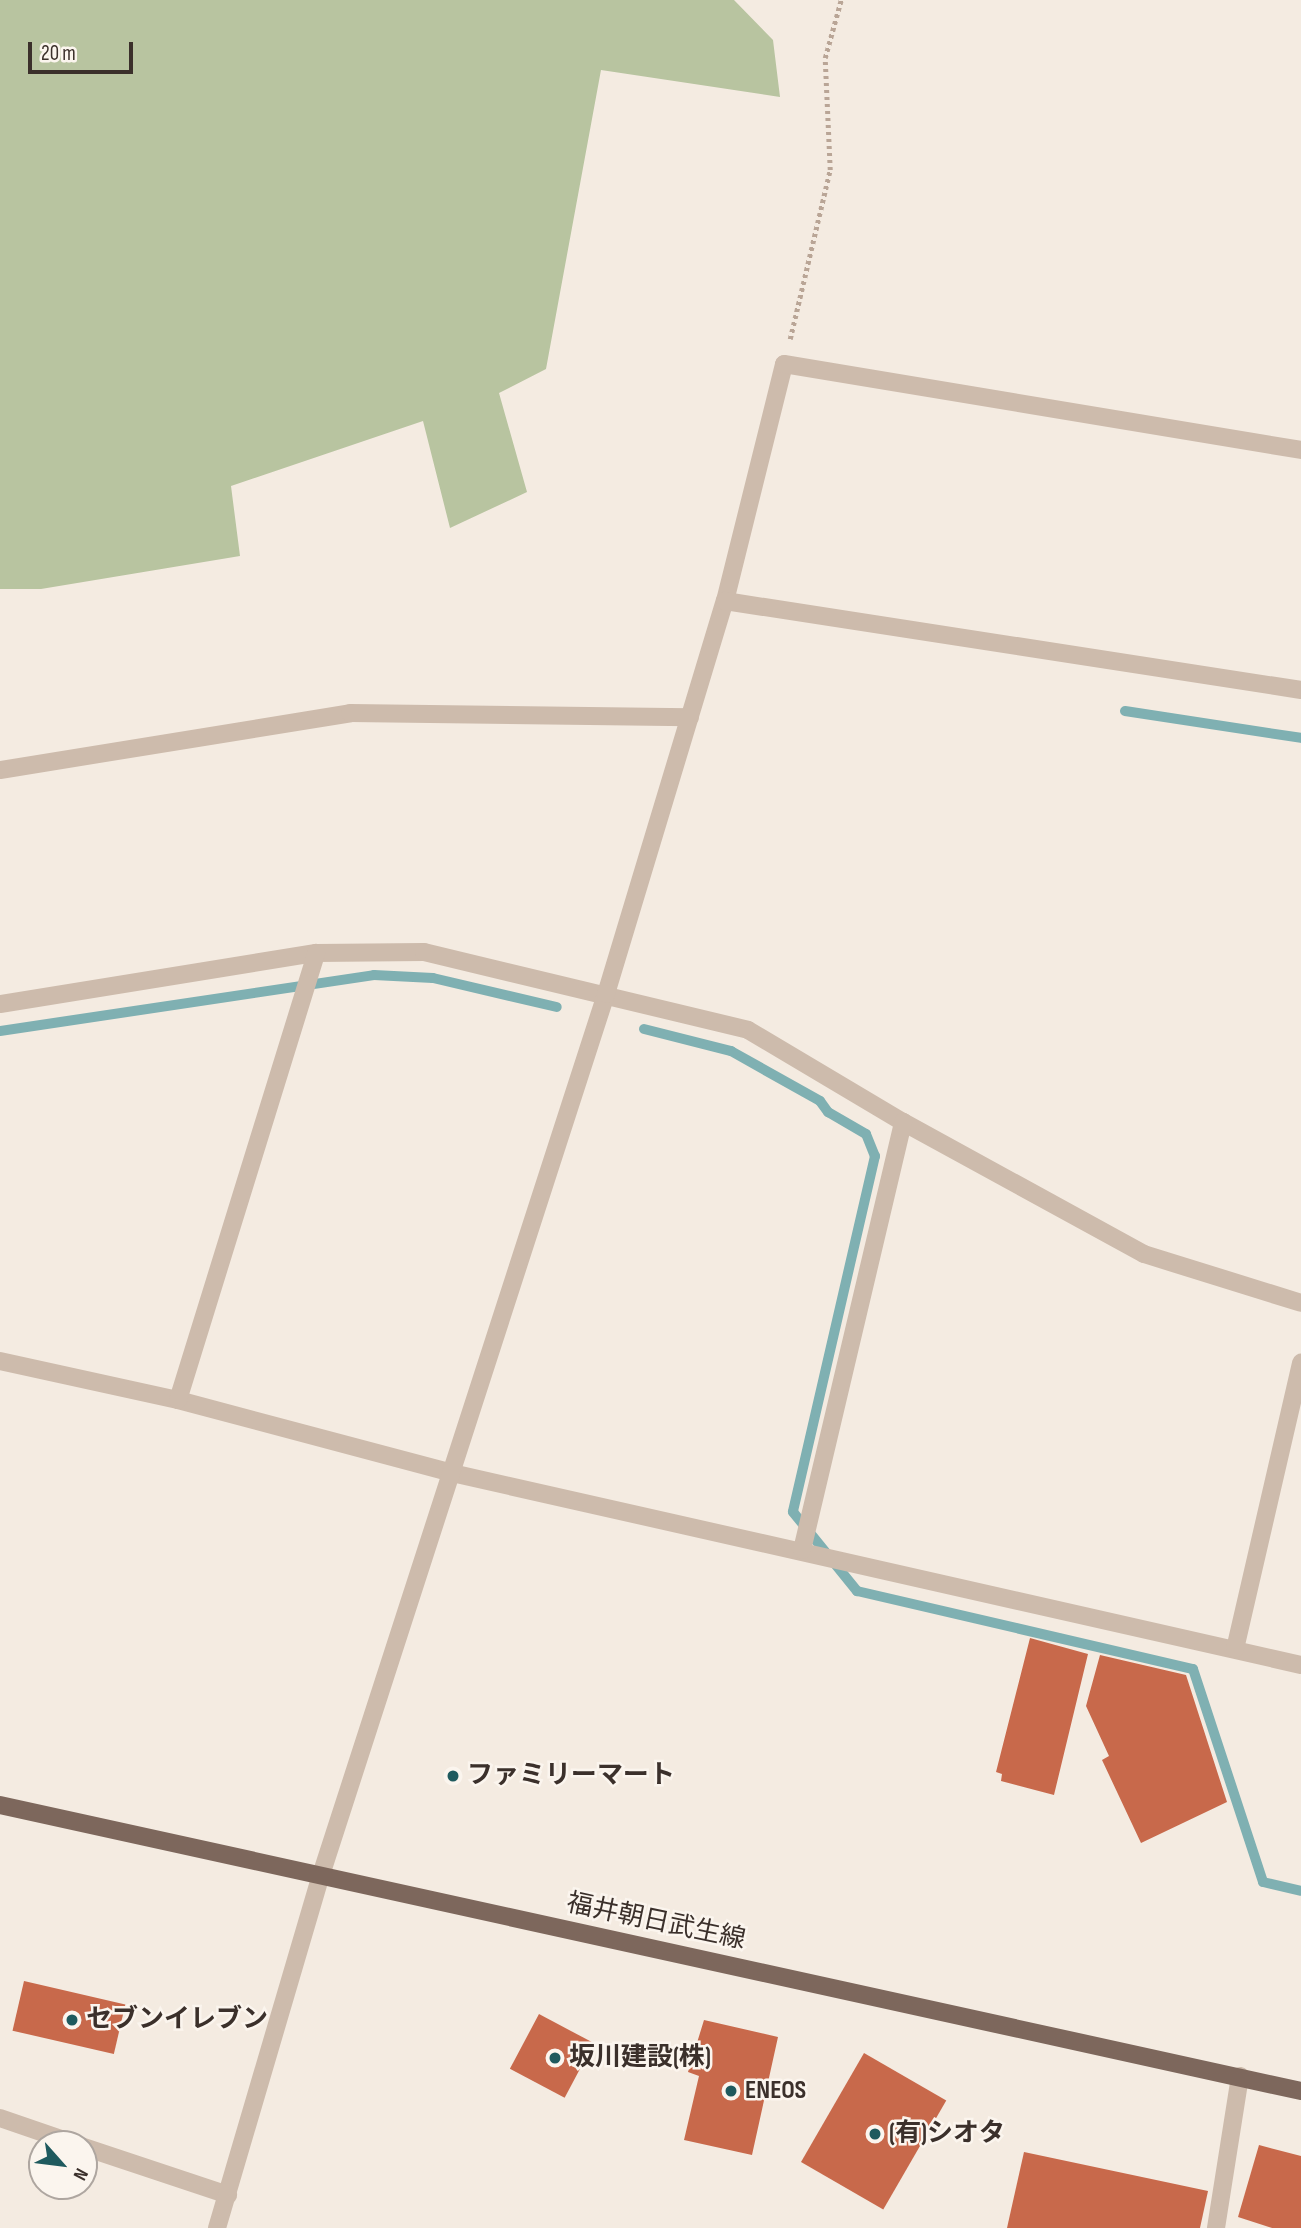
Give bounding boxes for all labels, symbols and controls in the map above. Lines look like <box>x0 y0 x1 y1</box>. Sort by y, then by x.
scale bar <box>32 28 136 72</box>
text: 20 m <box>41 41 76 66</box>
place label: ファミリーマート <box>467 1760 675 1792</box>
marker: ファミリーマート <box>445 1768 461 1784</box>
street label: 福井朝日武生線 <box>564 1888 748 1956</box>
place label: セブンイレブン <box>86 2004 268 2036</box>
marker: セブンイレブン <box>64 2012 80 2028</box>
place label: 坂川建設(株) <box>569 2042 711 2074</box>
marker: 坂川建設(株) <box>547 2050 563 2066</box>
place label: ENEOS <box>745 2075 806 2107</box>
marker: ENEOS <box>723 2083 739 2099</box>
place label: (有)シオタ <box>889 2118 1005 2150</box>
marker: (有)シオタ <box>867 2126 883 2142</box>
north arrow <box>28 2130 98 2200</box>
text: N <box>68 2164 93 2184</box>

